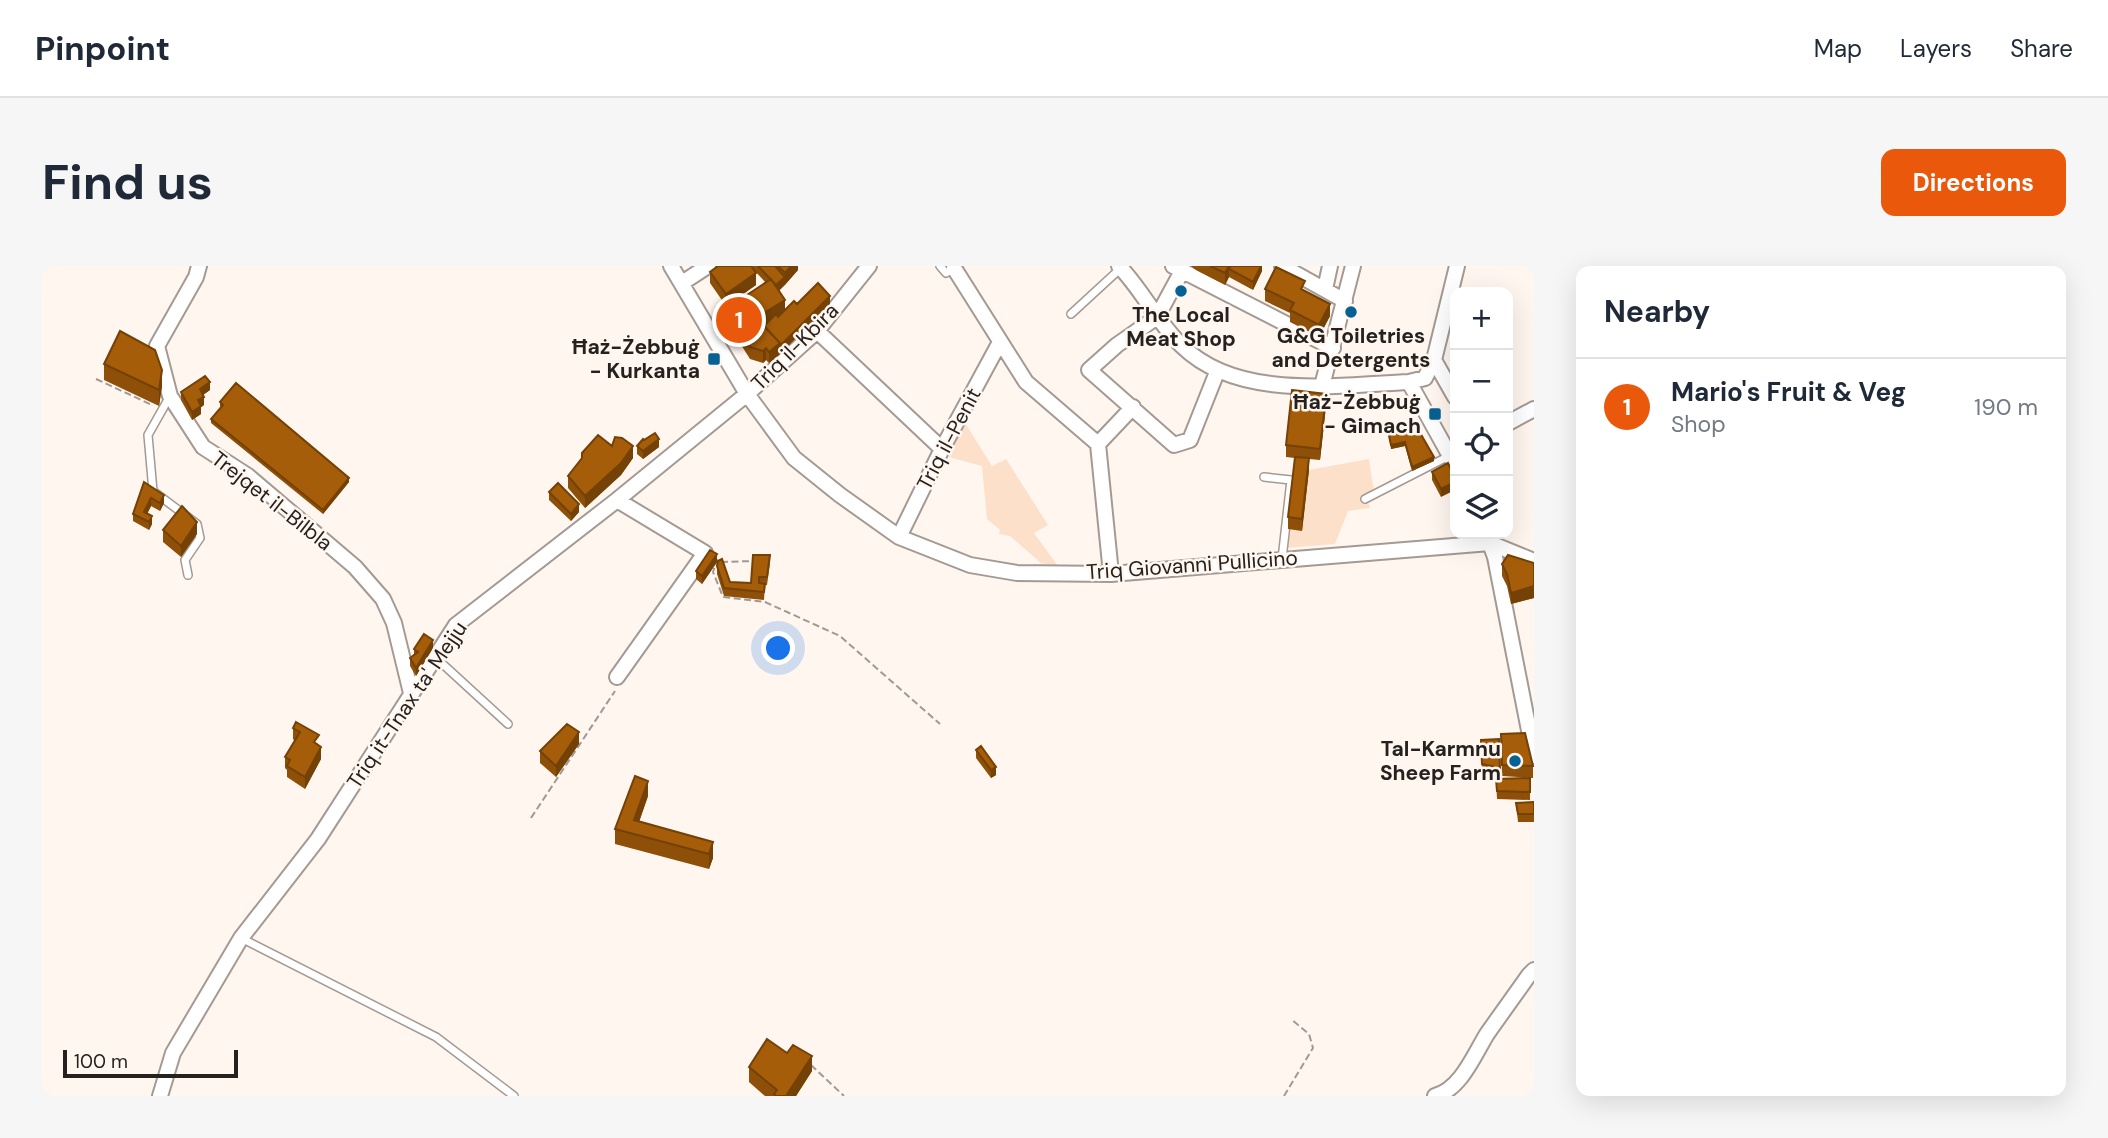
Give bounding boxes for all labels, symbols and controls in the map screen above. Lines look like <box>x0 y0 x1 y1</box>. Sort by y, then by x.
text: Pinpoint <box>35 27 170 70</box>
text: Map <box>1814 33 1862 64</box>
text: Layers <box>1900 33 1972 64</box>
text: Share <box>2010 33 2073 64</box>
button: Directions <box>1881 149 2066 216</box>
text: Find us <box>42 150 213 214</box>
marker: The Local Meat Shop <box>1173 283 1189 299</box>
map controls <box>1450 287 1513 539</box>
button: + <box>1450 287 1513 350</box>
text: Nearby <box>1604 292 1710 331</box>
pin: 1 <box>716 294 762 346</box>
street label: Triq il-Kbira <box>745 297 845 397</box>
place label: The Local Meat Shop <box>1126 301 1236 353</box>
marker: G&G Toiletries and Detergents <box>1343 304 1359 320</box>
place label: G&G Toiletries and Detergents <box>1271 322 1431 374</box>
place label: Ħaż-Żebbuġ - Kurkanta <box>571 333 700 385</box>
button: − <box>1450 350 1513 413</box>
marker: Ħaż-Żebbuġ - Kurkanta <box>706 351 722 367</box>
text: Mario's Fruit & Veg <box>1671 375 1906 409</box>
street label: Triq il-Penit <box>910 383 988 495</box>
place label: Ħaż-Żebbuġ - Gimach <box>1292 388 1421 440</box>
text: 1 <box>1623 392 1631 422</box>
text: 190 m <box>1974 392 2038 422</box>
marker: Ħaż-Żebbuġ - Gimach <box>1427 406 1443 422</box>
text: Shop <box>1671 409 1726 439</box>
button: locate <box>1450 413 1513 476</box>
street label: Trejqet il-Bilbla <box>206 445 338 557</box>
button: layers <box>1450 476 1513 539</box>
street label: Triq Giovanni Pullicino <box>1085 544 1299 586</box>
street label: Triq it-Tnax ta' Mejju <box>341 616 473 794</box>
your location <box>761 631 795 665</box>
place label: Tal-Karmnu Sheep Farm <box>1380 735 1501 787</box>
marker: Tal-Karmnu Sheep Farm <box>1507 753 1523 769</box>
scale bar <box>63 1047 238 1079</box>
text: 100 m <box>74 1049 128 1074</box>

